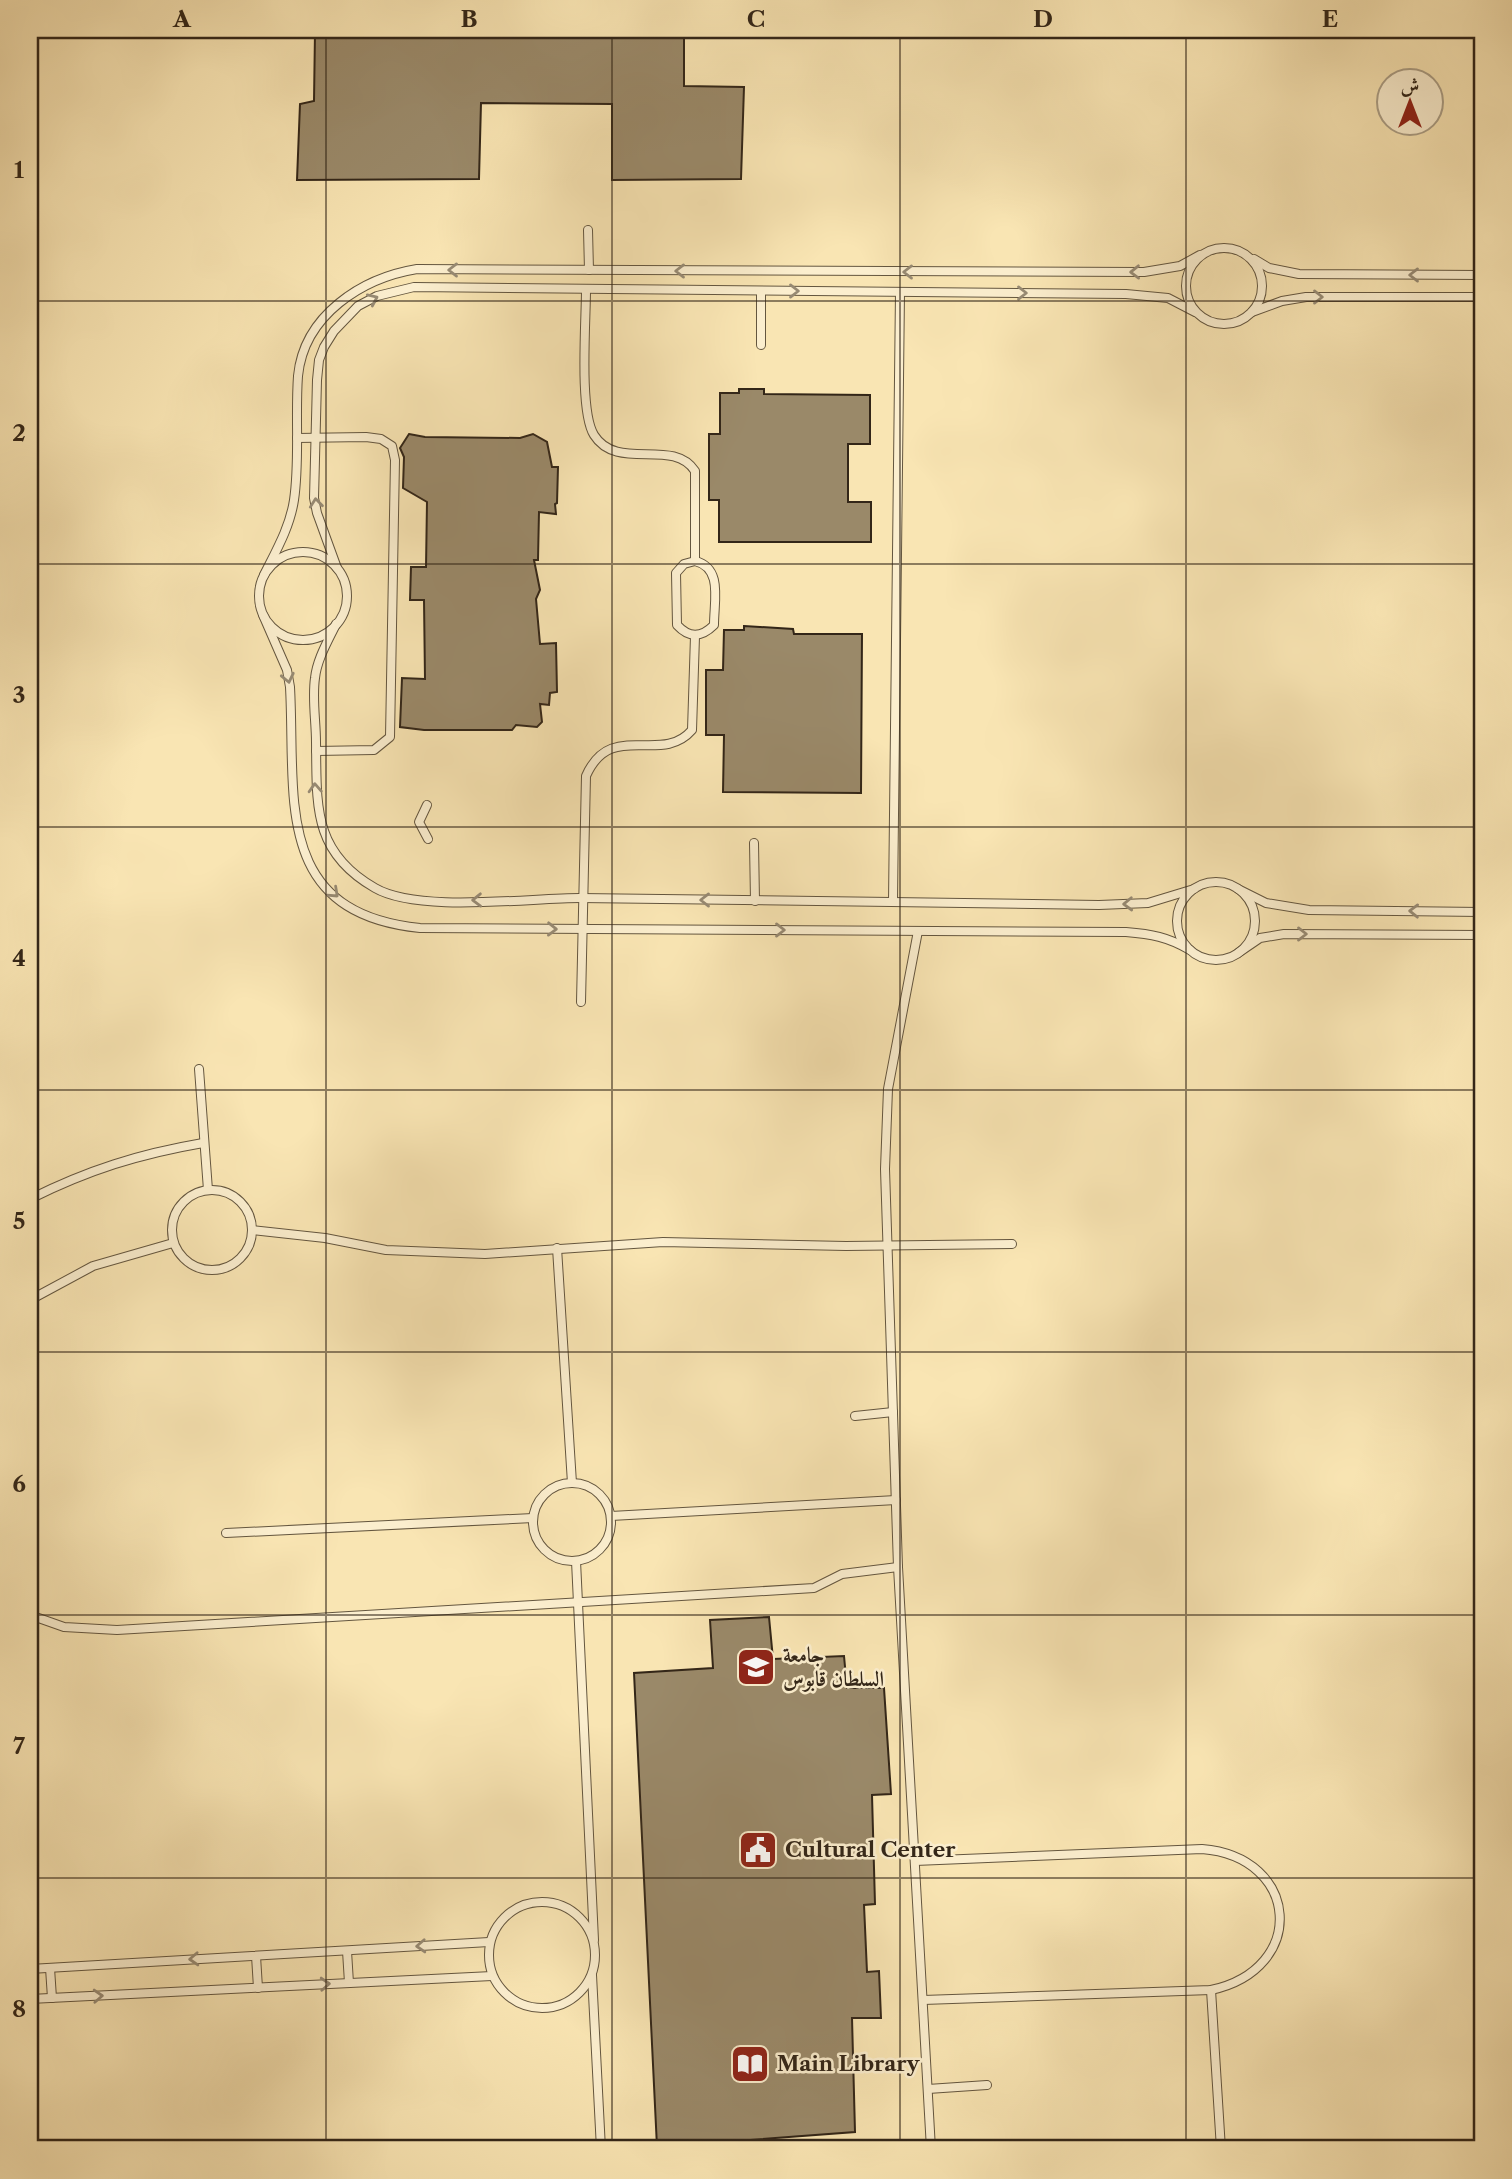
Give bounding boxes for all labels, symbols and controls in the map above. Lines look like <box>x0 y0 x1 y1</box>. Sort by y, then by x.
text: A <box>172 5 192 33</box>
text: B <box>460 5 478 33</box>
text: C <box>747 5 765 33</box>
text: D <box>1033 5 1053 33</box>
text: E <box>1322 5 1338 33</box>
north arrow <box>1376 66 1446 136</box>
text: ش <box>1401 74 1419 97</box>
text: 1 <box>14 156 25 184</box>
one-way arrow <box>447 262 458 278</box>
one-way arrow <box>675 263 685 279</box>
one-way arrow <box>902 264 913 280</box>
one-way arrow <box>1130 264 1140 280</box>
one-way arrow <box>1408 267 1419 283</box>
one-way arrow <box>790 283 800 299</box>
one-way arrow <box>1017 285 1028 301</box>
one-way arrow <box>1313 289 1324 305</box>
one-way arrow <box>366 293 378 307</box>
text: 2 <box>12 419 26 447</box>
one-way arrow <box>309 498 324 509</box>
one-way arrow <box>279 672 294 684</box>
text: 3 <box>13 681 26 709</box>
one-way arrow <box>308 782 323 793</box>
one-way arrow <box>326 885 339 898</box>
one-way arrow <box>472 892 482 908</box>
one-way arrow <box>699 893 710 908</box>
one-way arrow <box>1122 896 1133 911</box>
one-way arrow <box>1408 903 1419 919</box>
one-way arrow <box>547 921 558 936</box>
one-way arrow <box>775 922 785 938</box>
one-way arrow <box>1297 926 1307 942</box>
text: 4 <box>12 944 26 972</box>
text: 5 <box>13 1207 25 1235</box>
text: 6 <box>12 1470 26 1498</box>
place label: جامعة السلطان قابوس <box>783 1642 884 1692</box>
school or university icon: جامعة السلطان قابوس <box>735 1646 777 1688</box>
text: 7 <box>13 1732 25 1760</box>
public building icon: Cultural Center <box>737 1829 779 1871</box>
place label: Cultural Center <box>785 1837 956 1862</box>
one-way arrow <box>415 1939 426 1954</box>
one-way arrow <box>188 1952 199 1967</box>
one-way arrow <box>320 1977 331 1992</box>
one-way arrow <box>93 1988 104 2003</box>
text: 8 <box>12 1995 26 2023</box>
library icon: Main Library <box>729 2043 771 2085</box>
place label: Main Library <box>777 2051 921 2076</box>

